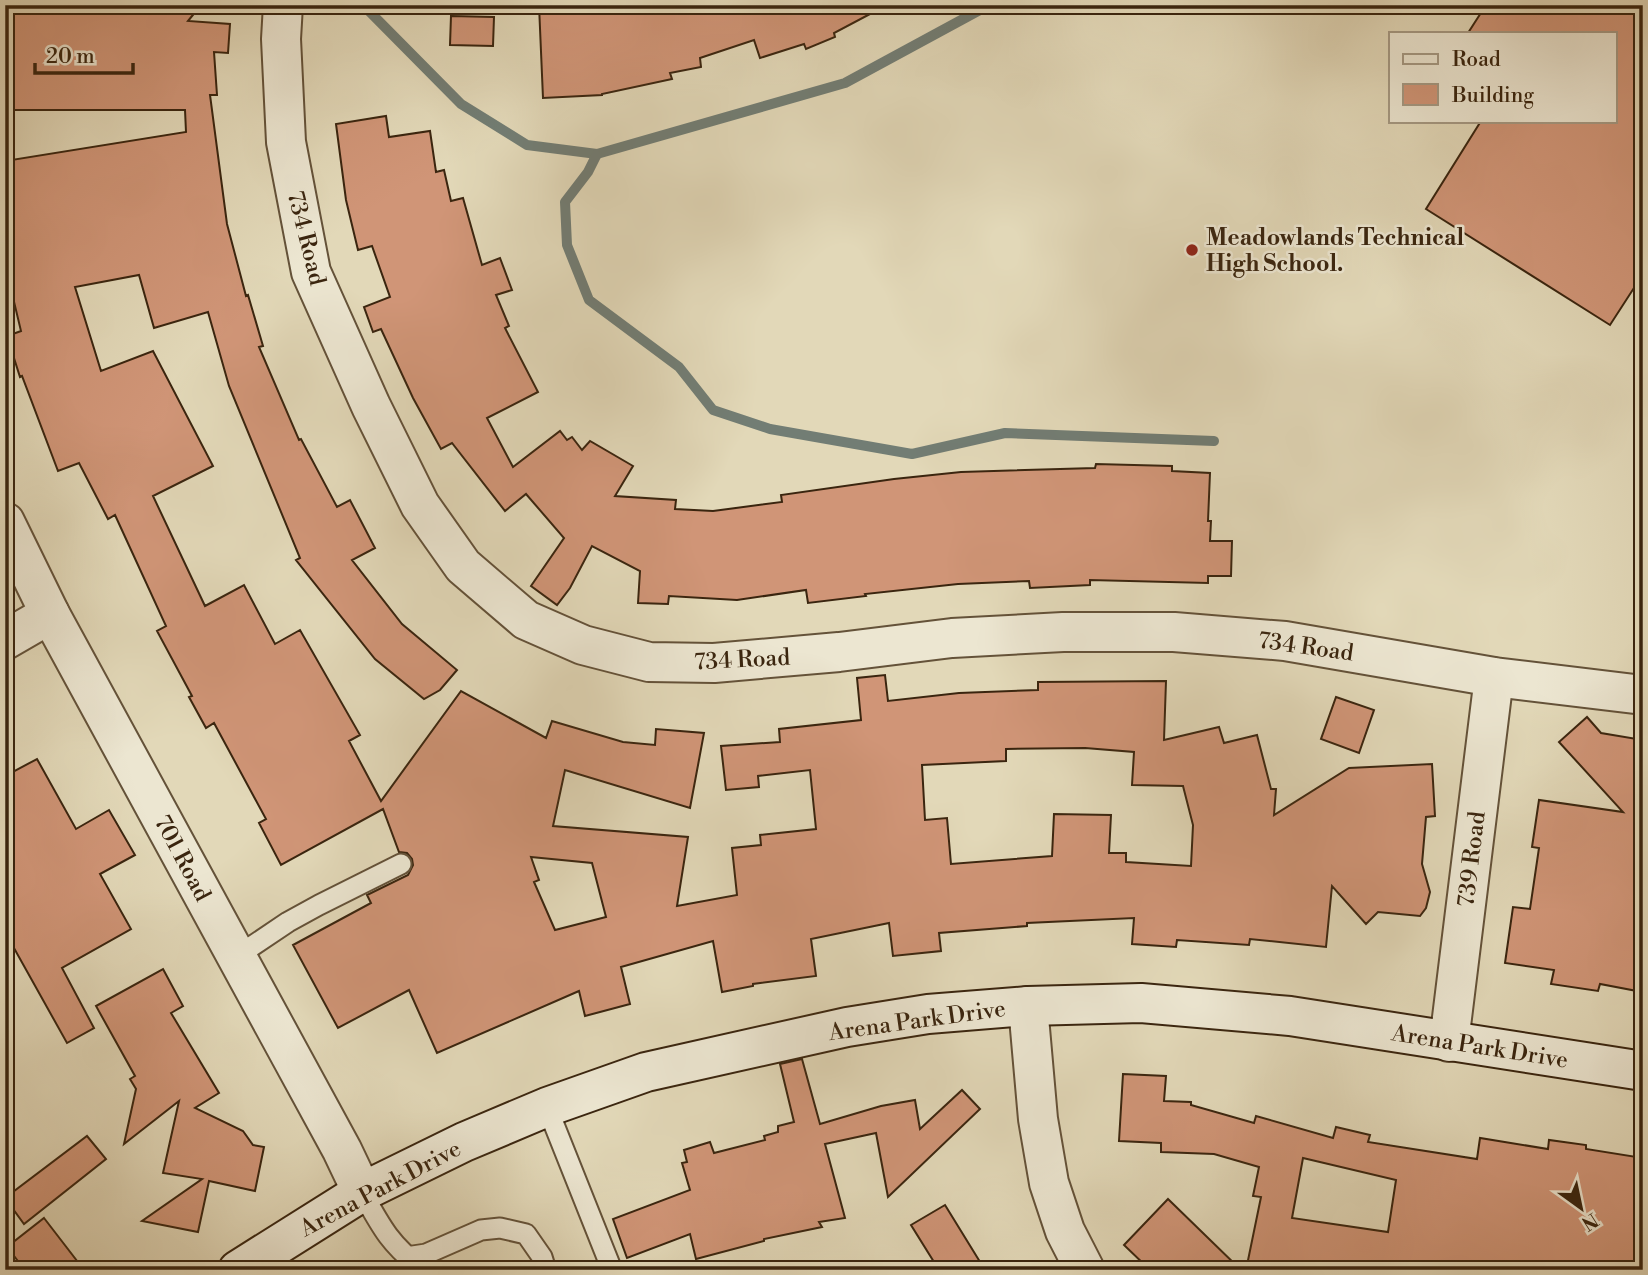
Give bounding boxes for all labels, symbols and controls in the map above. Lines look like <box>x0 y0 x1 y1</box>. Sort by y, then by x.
scale bar <box>35 32 133 76</box>
legend <box>1389 32 1616 122</box>
text: 20 m <box>46 44 95 70</box>
text: Road <box>1452 47 1501 73</box>
text: Building <box>1451 83 1534 109</box>
street label: 734 Road <box>281 188 331 288</box>
place label: Meadowlands Technical High School. <box>1206 224 1464 278</box>
marker: Meadowlands Technical High School. <box>1184 242 1200 258</box>
street label: 734 Road <box>1256 626 1355 668</box>
street label: 734 Road <box>693 643 791 676</box>
street label: 739 Road <box>1452 810 1492 909</box>
street label: 701 Road <box>148 811 216 906</box>
street label: Arena Park Drive <box>826 995 1007 1047</box>
street label: Arena Park Drive <box>1389 1019 1570 1075</box>
street label: Arena Park Drive <box>294 1135 466 1244</box>
north arrow <box>1546 1174 1616 1244</box>
text: N <box>1577 1207 1603 1236</box>

